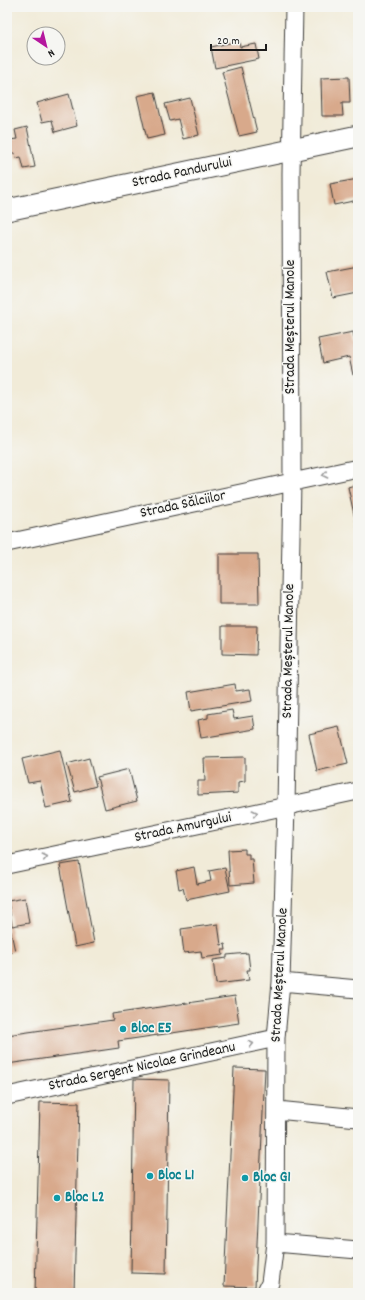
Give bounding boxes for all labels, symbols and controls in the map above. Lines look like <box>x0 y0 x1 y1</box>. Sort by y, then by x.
north arrow <box>26 26 66 66</box>
scale bar <box>211 26 266 52</box>
text: 20 m <box>217 33 240 50</box>
text: N <box>43 44 57 61</box>
street label: Strada Pandurului <box>130 152 234 194</box>
street label: Strada Meșterul Manole <box>280 259 302 394</box>
one-way arrow <box>322 470 328 478</box>
street label: Strada Sălciilor <box>138 485 228 525</box>
street label: Strada Meșterul Manole <box>277 583 301 719</box>
street label: Strada Amurgului <box>132 807 234 849</box>
one-way arrow <box>252 809 258 818</box>
one-way arrow <box>42 853 48 861</box>
street label: Strada Meșterul Manole <box>265 907 295 1043</box>
place label: Bloc E5 <box>131 1018 172 1040</box>
marker: Bloc E5 <box>118 1024 128 1034</box>
street label: Strada Sergent Nicolae Grindeanu <box>47 1036 237 1098</box>
one-way arrow <box>247 1040 254 1048</box>
place label: Bloc L1 <box>158 1165 194 1187</box>
place label: Bloc G1 <box>253 1167 291 1189</box>
marker: Bloc L1 <box>145 1171 155 1181</box>
marker: Bloc G1 <box>240 1173 250 1183</box>
place label: Bloc L2 <box>65 1187 105 1209</box>
marker: Bloc L2 <box>52 1193 62 1203</box>

